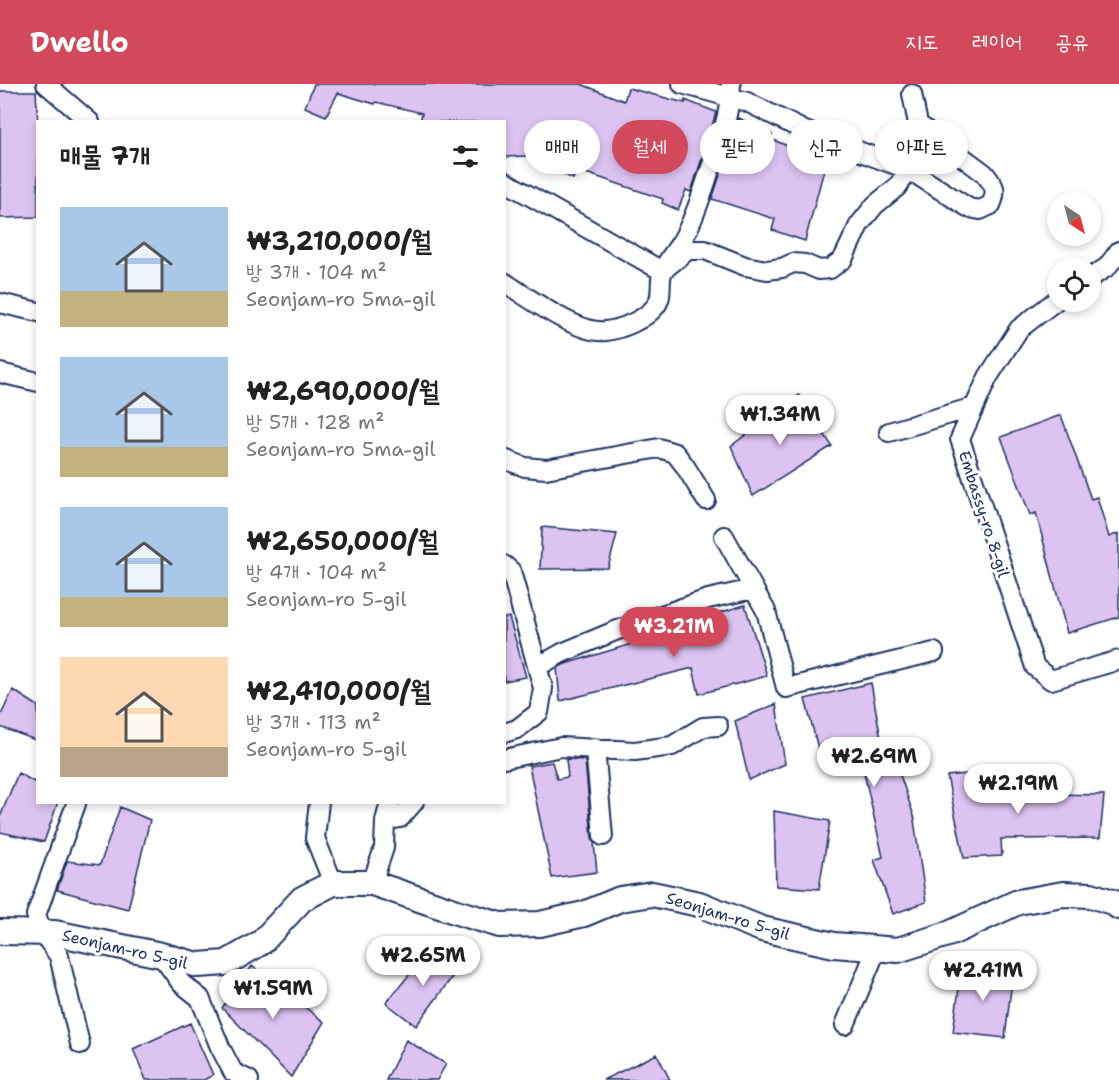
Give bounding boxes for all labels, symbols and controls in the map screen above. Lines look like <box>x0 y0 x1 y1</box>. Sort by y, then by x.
text: Dwello <box>30 23 129 61</box>
text: 지도 <box>905 28 939 56</box>
text: 레이어 <box>972 28 1022 56</box>
text: 공유 <box>1055 28 1089 56</box>
chip: 매매 <box>524 120 600 174</box>
chip: 월세 <box>612 120 688 174</box>
chip: 필터 <box>700 120 775 174</box>
chip: 신규 <box>787 120 863 174</box>
chip: 아파트 <box>875 120 968 174</box>
text: 매물 7개 <box>60 138 150 173</box>
icon: filters <box>449 140 482 173</box>
north arrow <box>1047 192 1101 246</box>
map controls <box>1047 192 1101 312</box>
text: ₩3,210,000/월 <box>246 223 432 258</box>
icon: home <box>108 231 180 303</box>
button: locate <box>1047 258 1101 312</box>
text: 방 3개 · 104 m² <box>246 259 387 285</box>
text: Seonjam-ro 5ma-gil <box>246 286 436 312</box>
text: ₩2,690,000/월 <box>246 373 439 408</box>
icon: home <box>108 381 180 453</box>
pin: ₩1.34M <box>731 395 829 446</box>
text: ₩1.34M <box>739 401 821 427</box>
text: 방 5개 · 128 m² <box>246 409 385 435</box>
text: Seonjam-ro 5ma-gil <box>246 436 436 462</box>
street label: Embassy-ro 8-gil <box>954 448 1014 580</box>
text: ₩2,650,000/월 <box>246 523 438 558</box>
icon: home <box>108 531 180 603</box>
text: 방 4개 · 104 m² <box>246 559 387 585</box>
text: Seonjam-ro 5-gil <box>246 586 406 612</box>
pin: ₩3.21M <box>625 607 723 658</box>
text: ₩3.21M <box>633 613 715 639</box>
text: ₩2,410,000/월 <box>246 673 431 708</box>
icon: home <box>108 681 180 753</box>
text: 방 3개 · 113 m² <box>246 709 381 735</box>
text: Seonjam-ro 5-gil <box>246 736 406 762</box>
pin: ₩2.69M <box>825 737 923 788</box>
text: ₩2.69M <box>831 743 917 769</box>
pin: ₩2.19M <box>969 764 1067 815</box>
text: ₩2.19M <box>978 770 1058 796</box>
street label: Seonjam-ro 5-gil <box>664 887 793 945</box>
street label: Seonjam-ro 5-gil <box>60 924 190 974</box>
pin: ₩2.65M <box>374 936 472 987</box>
text: ₩2.65M <box>380 942 466 968</box>
pin: ₩2.41M <box>934 951 1032 1002</box>
text: ₩2.41M <box>943 957 1023 983</box>
pin: ₩1.59M <box>224 969 322 1020</box>
text: ₩1.59M <box>233 975 313 1001</box>

